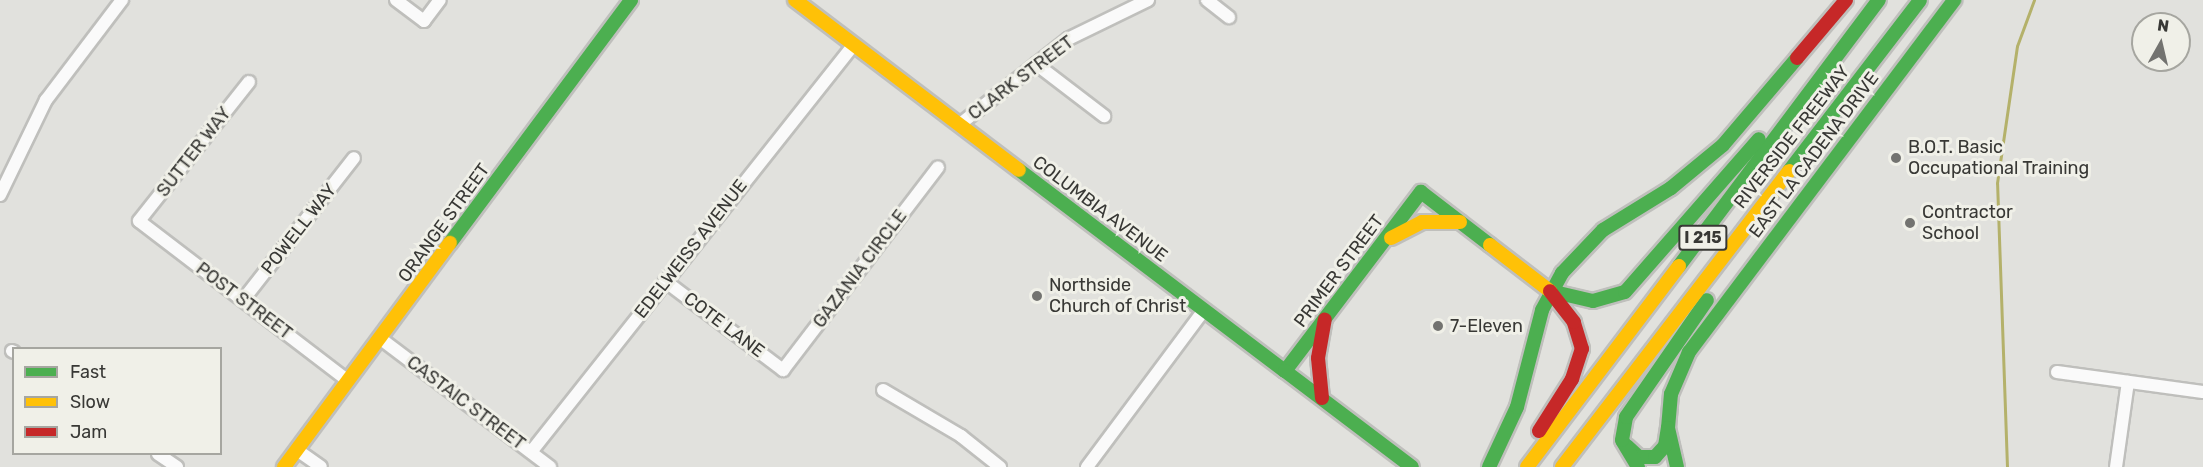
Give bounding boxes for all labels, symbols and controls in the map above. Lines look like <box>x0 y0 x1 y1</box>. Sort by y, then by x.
north arrow <box>2131 12 2191 72</box>
text: N <box>2156 15 2170 36</box>
street label: CLARK STREET <box>964 31 1078 125</box>
street label: RIVERSIDE FREEWAY <box>1729 61 1855 213</box>
street label: EAST LA CADENA DRIVE <box>1744 67 1884 243</box>
street label: SUTTER WAY <box>152 103 236 201</box>
place label: B.O.T. Basic Occupational Training <box>1908 137 2090 180</box>
street label: COLUMBIA AVENUE <box>1028 151 1172 267</box>
marker: B.O.T. Basic Occupational Training <box>1889 151 1903 165</box>
street label: ORANGE STREET <box>394 159 494 287</box>
street label: EDELWEISS AVENUE <box>630 175 752 323</box>
street label: POWELL WAY <box>257 179 341 279</box>
place label: Contractor School <box>1922 202 2013 244</box>
street label: GAZANIA CIRCLE <box>808 206 912 332</box>
street label: PRIMER STREET <box>1290 211 1388 331</box>
marker: Contractor School <box>1903 216 1917 230</box>
road number: I 215 <box>1678 225 1728 251</box>
street label: POST STREET <box>192 258 296 344</box>
place label: Northside Church of Christ <box>1049 275 1187 318</box>
street label: COTE LANE <box>679 288 769 362</box>
marker: Northside Church of Christ <box>1030 289 1044 303</box>
place label: 7-Eleven <box>1450 315 1523 337</box>
marker: 7-Eleven <box>1431 319 1445 333</box>
legend <box>12 347 222 455</box>
street label: CASTAIC STREET <box>402 351 530 455</box>
text: Fast <box>70 361 106 383</box>
text: Slow <box>70 391 110 413</box>
text: Jam <box>70 421 107 443</box>

